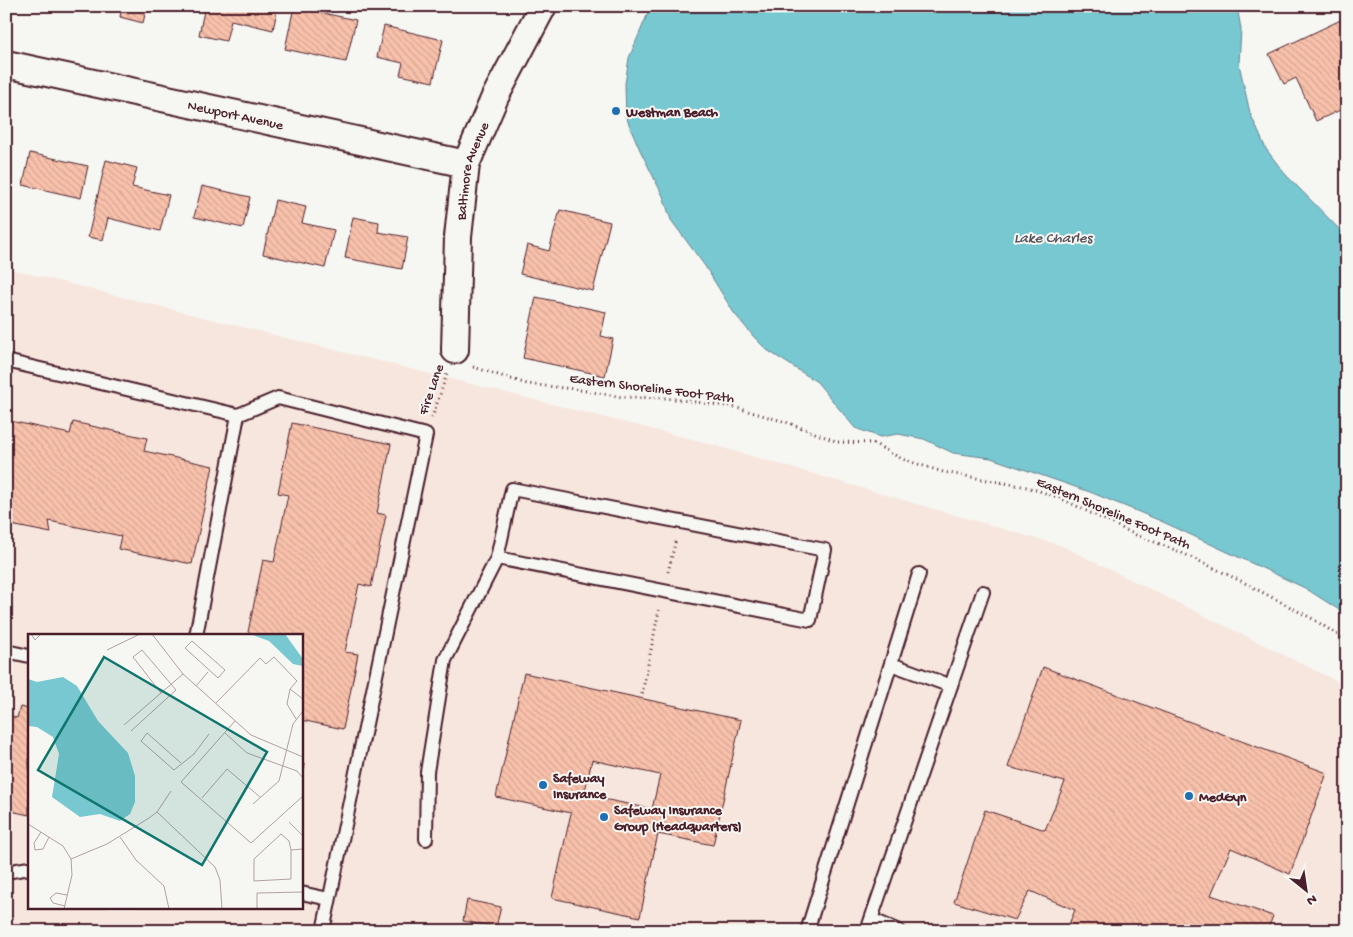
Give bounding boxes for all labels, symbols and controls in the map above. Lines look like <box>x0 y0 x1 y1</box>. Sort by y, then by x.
street label: Newport Avenue <box>186 98 285 135</box>
marker: Westman Beach <box>610 105 622 117</box>
place label: Westman Beach <box>625 105 719 122</box>
street label: Baltimore Avenue <box>454 119 494 222</box>
water label: Lake Charles <box>1014 230 1094 248</box>
street label: Fire Lane <box>415 362 449 418</box>
street label: Eastern Shoreline Foot Path <box>568 371 735 408</box>
street label: Eastern Shoreline Foot Path <box>1033 474 1193 555</box>
inset map <box>28 634 302 910</box>
place label: Safeway Insurance <box>553 771 607 804</box>
marker: Safeway Insurance <box>537 779 549 791</box>
marker: MedGyn <box>1183 790 1195 802</box>
place label: MedGyn <box>1199 790 1247 807</box>
place label: Safeway Insurance Group (Headquarters) <box>614 803 742 836</box>
marker: Safeway Insurance Group (Headquarters) <box>598 811 610 823</box>
north arrow <box>1280 864 1330 914</box>
text: N <box>1303 889 1319 909</box>

